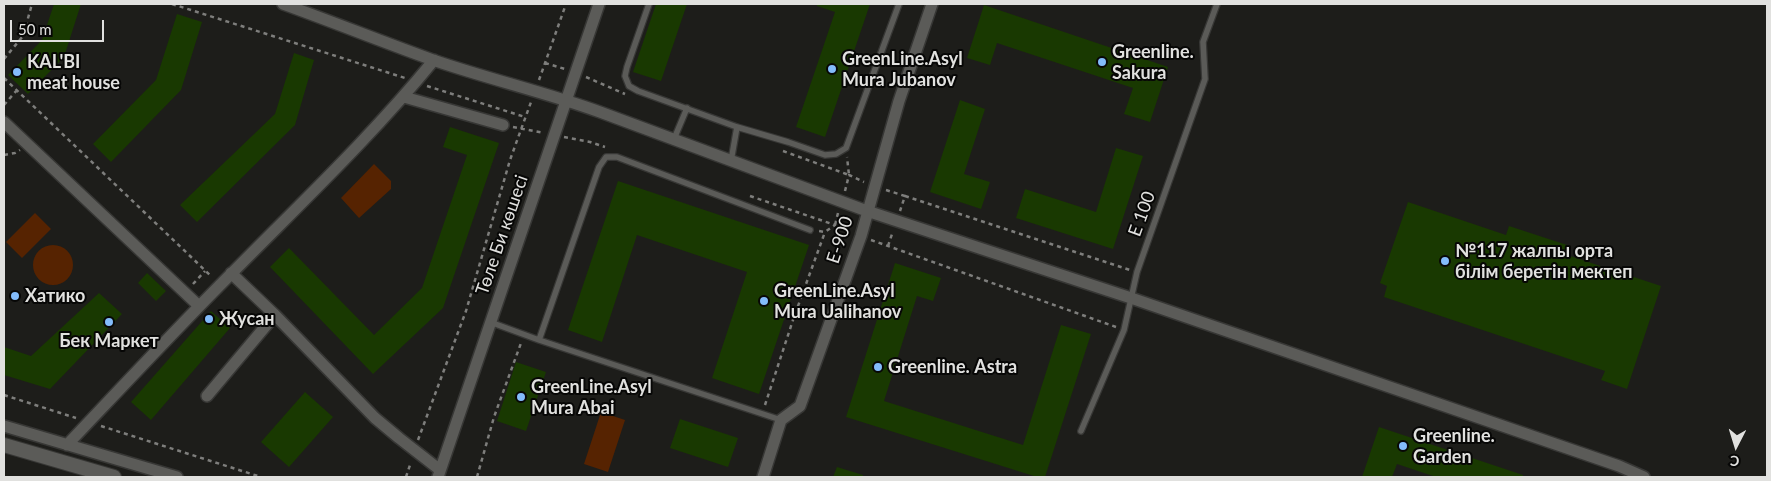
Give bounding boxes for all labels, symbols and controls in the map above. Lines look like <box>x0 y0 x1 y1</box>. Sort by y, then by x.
scale bar <box>12 10 106 42</box>
text: 50 m <box>18 20 52 38</box>
place label: Greenline. Sakura <box>1112 41 1194 84</box>
place label: GreenLine.Asyl Mura Jubanov <box>842 48 963 90</box>
place label: KAL'BI meat house <box>27 51 120 94</box>
marker: Greenline. Sakura <box>1096 56 1108 68</box>
marker: GreenLine.Asyl Mura Jubanov <box>826 63 838 75</box>
marker: KAL'BI meat house <box>11 66 23 78</box>
street label: Төле Би көшесі <box>471 172 533 298</box>
street label: E 100 <box>1124 189 1160 239</box>
street label: E-900 <box>822 214 858 266</box>
place label: №117 жалпы орта білім беретін мектеп <box>1455 240 1632 282</box>
marker: №117 жалпы орта білім беретін мектеп <box>1439 255 1451 267</box>
place label: GreenLine.Asyl Mura Ualihanov <box>774 280 901 322</box>
place label: Хатико <box>25 285 85 307</box>
marker: Хатико <box>9 290 21 302</box>
marker: GreenLine.Asyl Mura Ualihanov <box>758 295 770 307</box>
place label: Жусан <box>219 308 275 330</box>
marker: Жусан <box>203 313 215 325</box>
marker: Бек Маркет <box>103 316 115 328</box>
place label: Бек Маркет <box>59 330 159 352</box>
place label: Greenline. Astra <box>888 356 1017 378</box>
marker: Greenline. Astra <box>872 361 884 373</box>
place label: GreenLine.Asyl Mura Abai <box>531 376 652 418</box>
marker: GreenLine.Asyl Mura Abai <box>515 391 527 403</box>
north arrow <box>1711 421 1761 471</box>
place label: Greenline. Garden <box>1413 425 1495 468</box>
marker: Greenline. Garden <box>1397 440 1409 452</box>
text: С <box>1729 453 1740 470</box>

